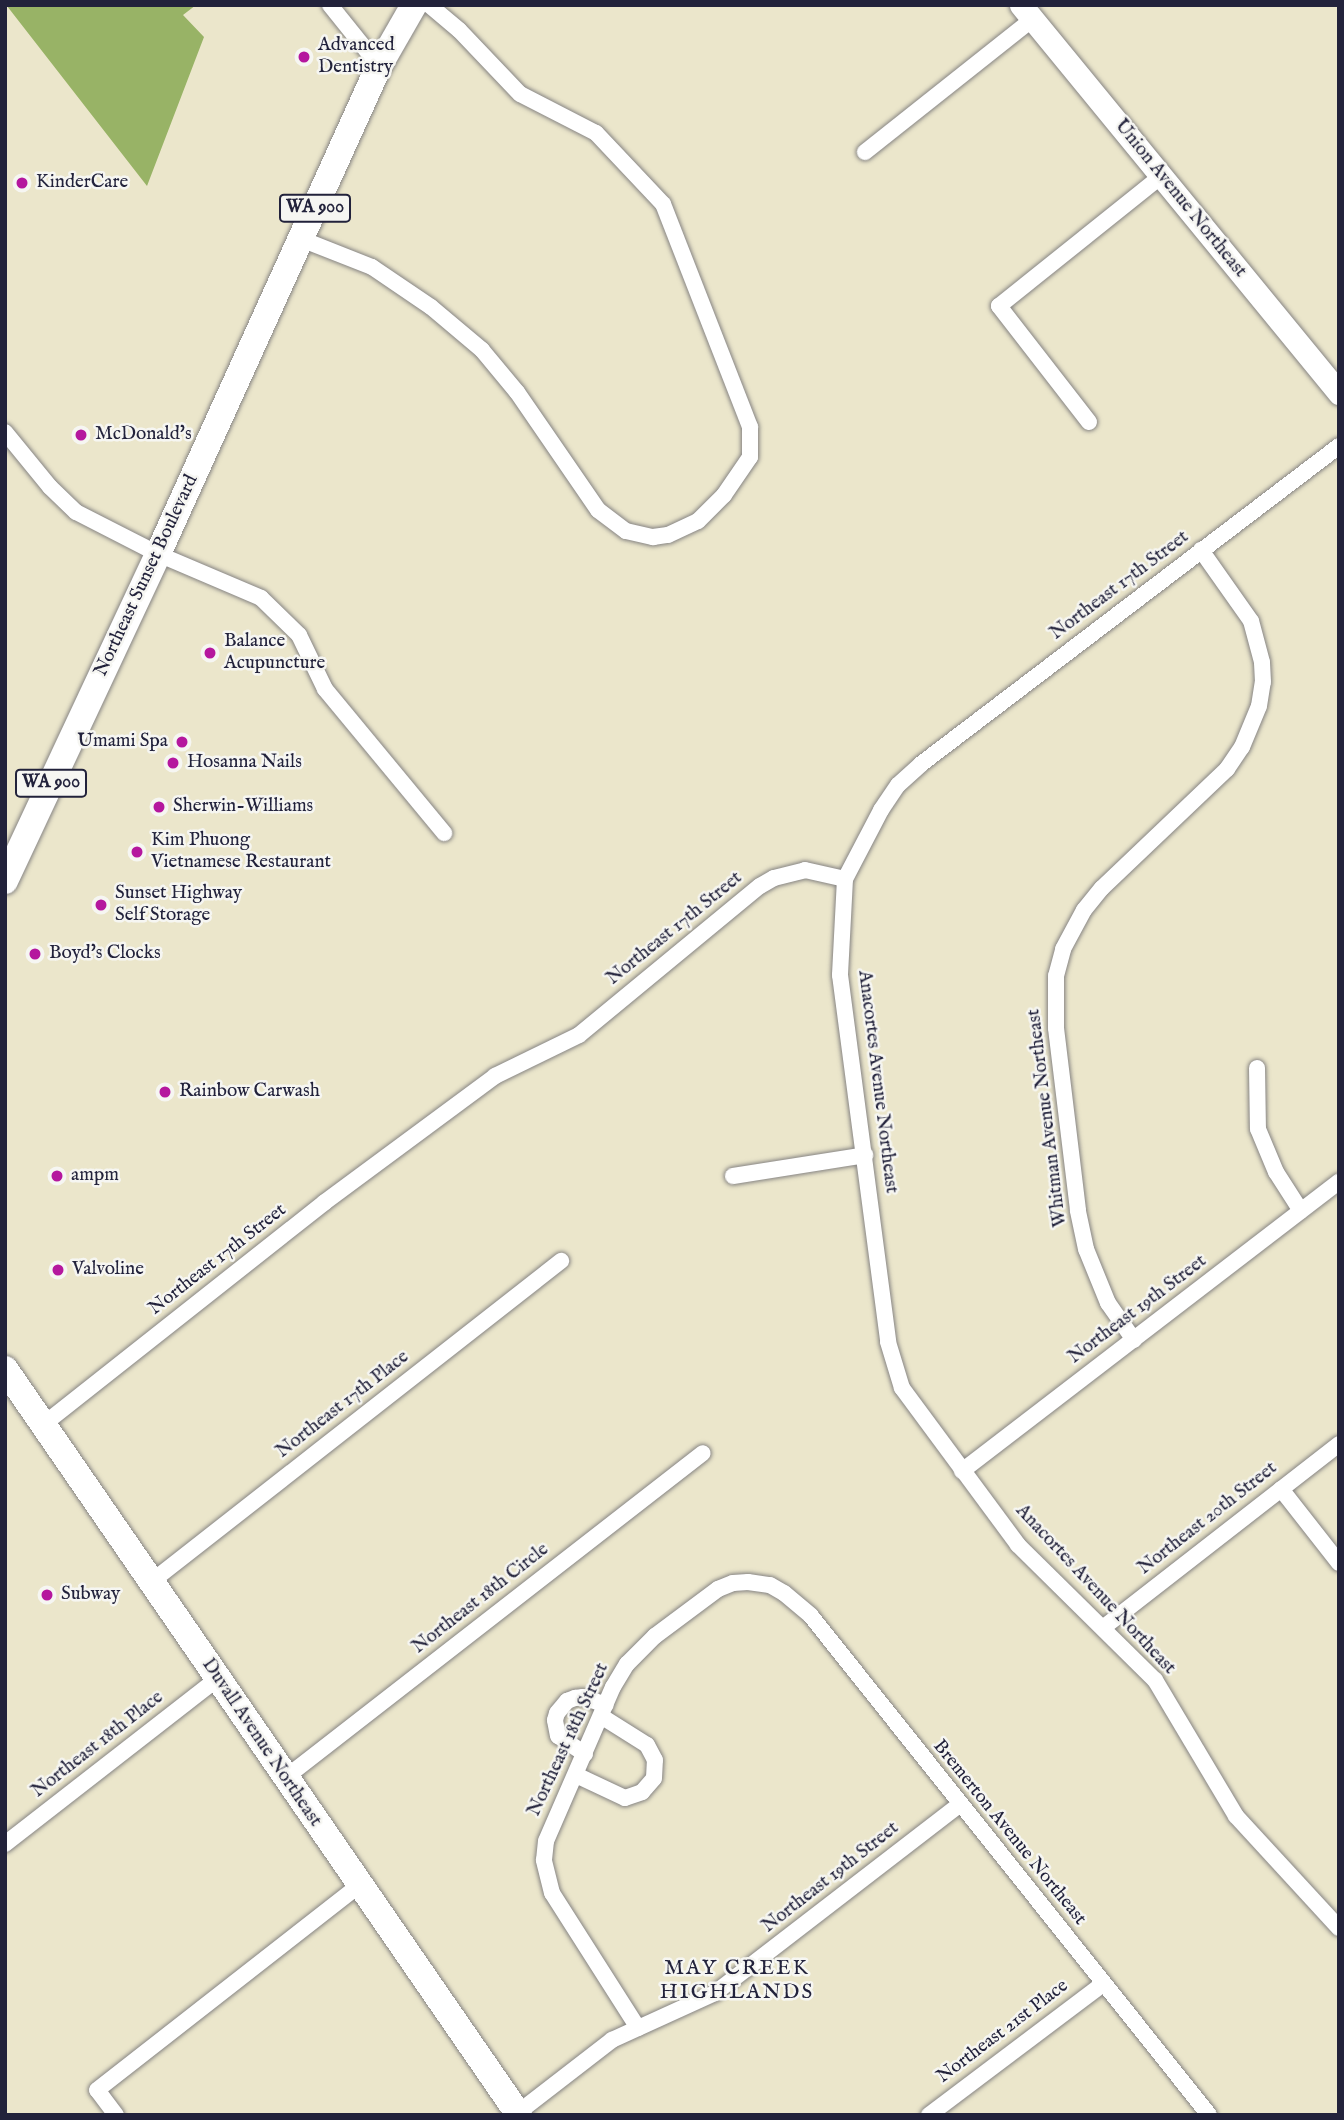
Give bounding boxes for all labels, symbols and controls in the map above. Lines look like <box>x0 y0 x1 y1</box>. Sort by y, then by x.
place label: Advanced Dentistry <box>318 35 395 79</box>
marker: Advanced Dentistry <box>296 49 312 65</box>
street label: Union Avenue Northeast <box>1109 115 1251 283</box>
place label: KinderCare <box>36 172 128 194</box>
marker: KinderCare <box>14 175 30 191</box>
road number: WA 900 <box>278 194 352 223</box>
place label: McDonald's <box>95 424 192 446</box>
marker: McDonald's <box>73 427 89 443</box>
street label: Northeast Sunset Boulevard <box>90 472 204 680</box>
street label: Northeast 17th Street <box>1046 526 1194 646</box>
place label: Balance Acupuncture <box>224 631 325 675</box>
marker: Balance Acupuncture <box>202 645 218 661</box>
place label: Umami Spa <box>77 731 168 753</box>
marker: Umami Spa <box>174 734 190 750</box>
place label: Hosanna Nails <box>187 752 302 774</box>
marker: Hosanna Nails <box>165 755 181 771</box>
road number: WA 900 <box>14 768 88 798</box>
place label: Sherwin-Williams <box>173 796 313 818</box>
marker: Sherwin-Williams <box>151 799 167 815</box>
place label: Kim Phuong Vietnamese Restaurant <box>151 830 331 874</box>
marker: Kim Phuong Vietnamese Restaurant <box>129 844 145 860</box>
street label: Northeast 17th Street <box>603 867 747 991</box>
place label: Sunset Highway Self Storage <box>115 883 242 927</box>
marker: Sunset Highway Self Storage <box>93 897 109 913</box>
place label: Boyd's Clocks <box>49 943 161 965</box>
marker: Boyd's Clocks <box>27 946 43 962</box>
street label: Anacortes Avenue Northeast <box>852 969 902 1195</box>
street label: Whitman Avenue Northeast <box>1023 1008 1073 1228</box>
place label: Rainbow Carwash <box>179 1081 320 1103</box>
marker: Rainbow Carwash <box>157 1084 173 1100</box>
place label: ampm <box>71 1165 119 1187</box>
marker: ampm <box>49 1168 65 1184</box>
street label: Northeast 17th Street <box>145 1199 291 1321</box>
street label: Northeast 19th Street <box>1064 1251 1212 1369</box>
place label: Valvoline <box>72 1259 144 1281</box>
marker: Valvoline <box>50 1262 66 1278</box>
street label: Northeast 17th Place <box>272 1346 414 1464</box>
street label: Northeast 20th Street <box>1134 1458 1282 1580</box>
street label: Anacortes Avenue Northeast <box>1010 1500 1180 1680</box>
street label: Northeast 18th Circle <box>408 1539 554 1659</box>
place label: Subway <box>61 1584 120 1606</box>
marker: Subway <box>39 1587 55 1603</box>
street label: Duvall Avenue Northeast <box>196 1654 326 1832</box>
street label: Northeast 18th Street <box>523 1660 615 1820</box>
street label: Northeast 18th Place <box>28 1687 168 1803</box>
street label: Bremerton Avenue Northeast <box>927 1736 1091 1930</box>
street label: Northeast 19th Street <box>758 1818 904 1938</box>
district label: MAY CREEK HIGHLANDS <box>661 1956 813 2006</box>
street label: Northeast 21st Place <box>933 1975 1073 2089</box>

